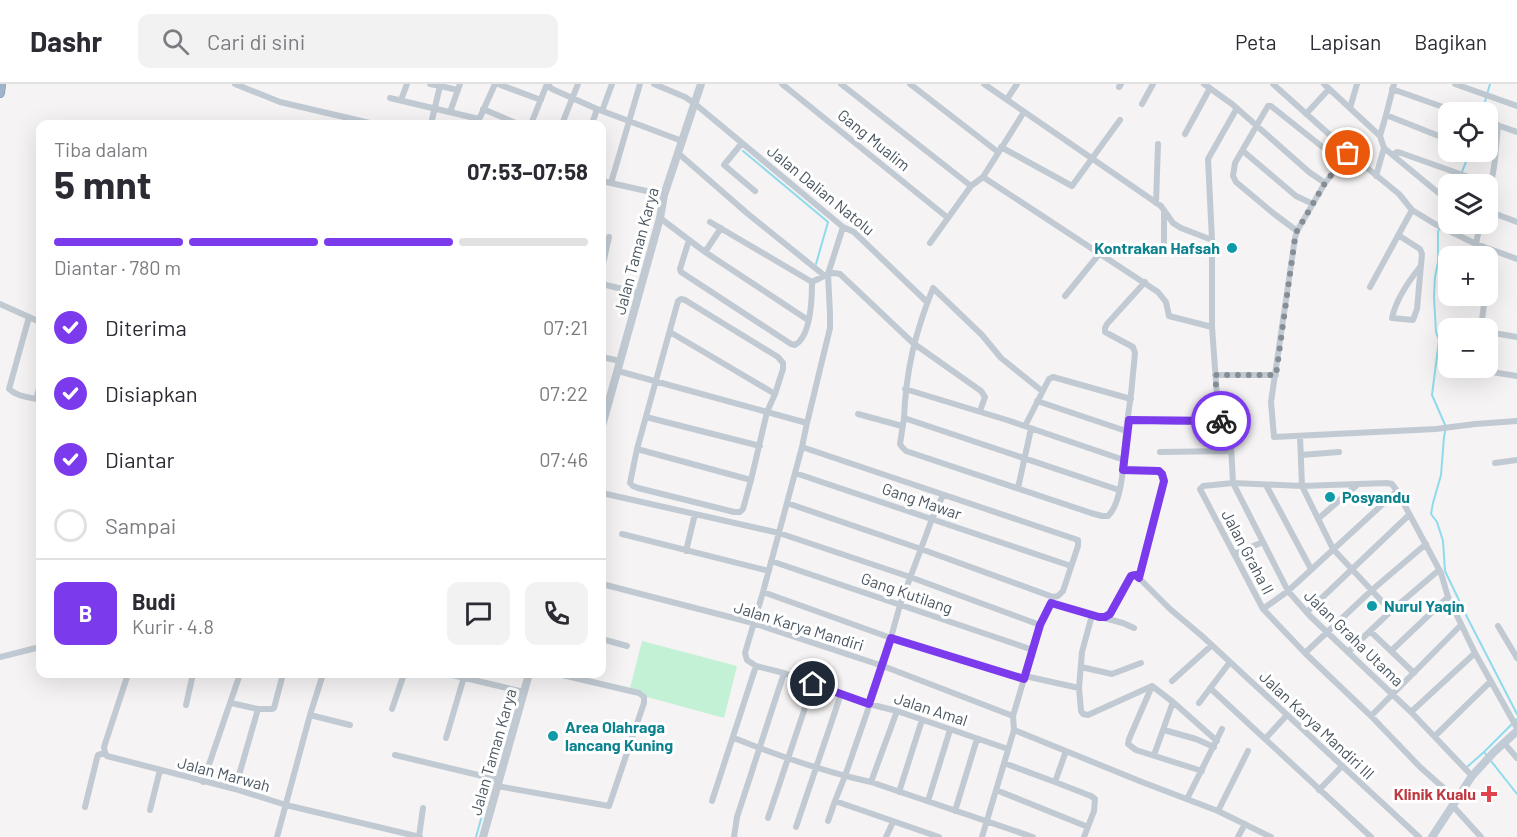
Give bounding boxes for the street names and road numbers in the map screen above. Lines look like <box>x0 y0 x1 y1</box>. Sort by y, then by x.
street label: Gang Mualim <box>834 105 914 175</box>
street label: Jalan Dalian Natolu <box>764 141 879 239</box>
street label: Jalan Taman Karya <box>609 185 662 317</box>
street label: Gang Mawar <box>880 478 965 523</box>
street label: Jalan Graha II <box>1218 506 1279 597</box>
street label: Gang Kutilang <box>859 568 955 617</box>
street label: Jalan Graha Utama <box>1301 585 1408 690</box>
street label: Jalan Karya Mandiri <box>732 597 866 654</box>
street label: Jalan Karya Mandiri III <box>1256 666 1379 783</box>
street label: Jalan Taman Karya <box>465 686 520 817</box>
street label: Jalan Amal <box>892 688 970 729</box>
street label: Jalan Marwah <box>176 752 273 795</box>

